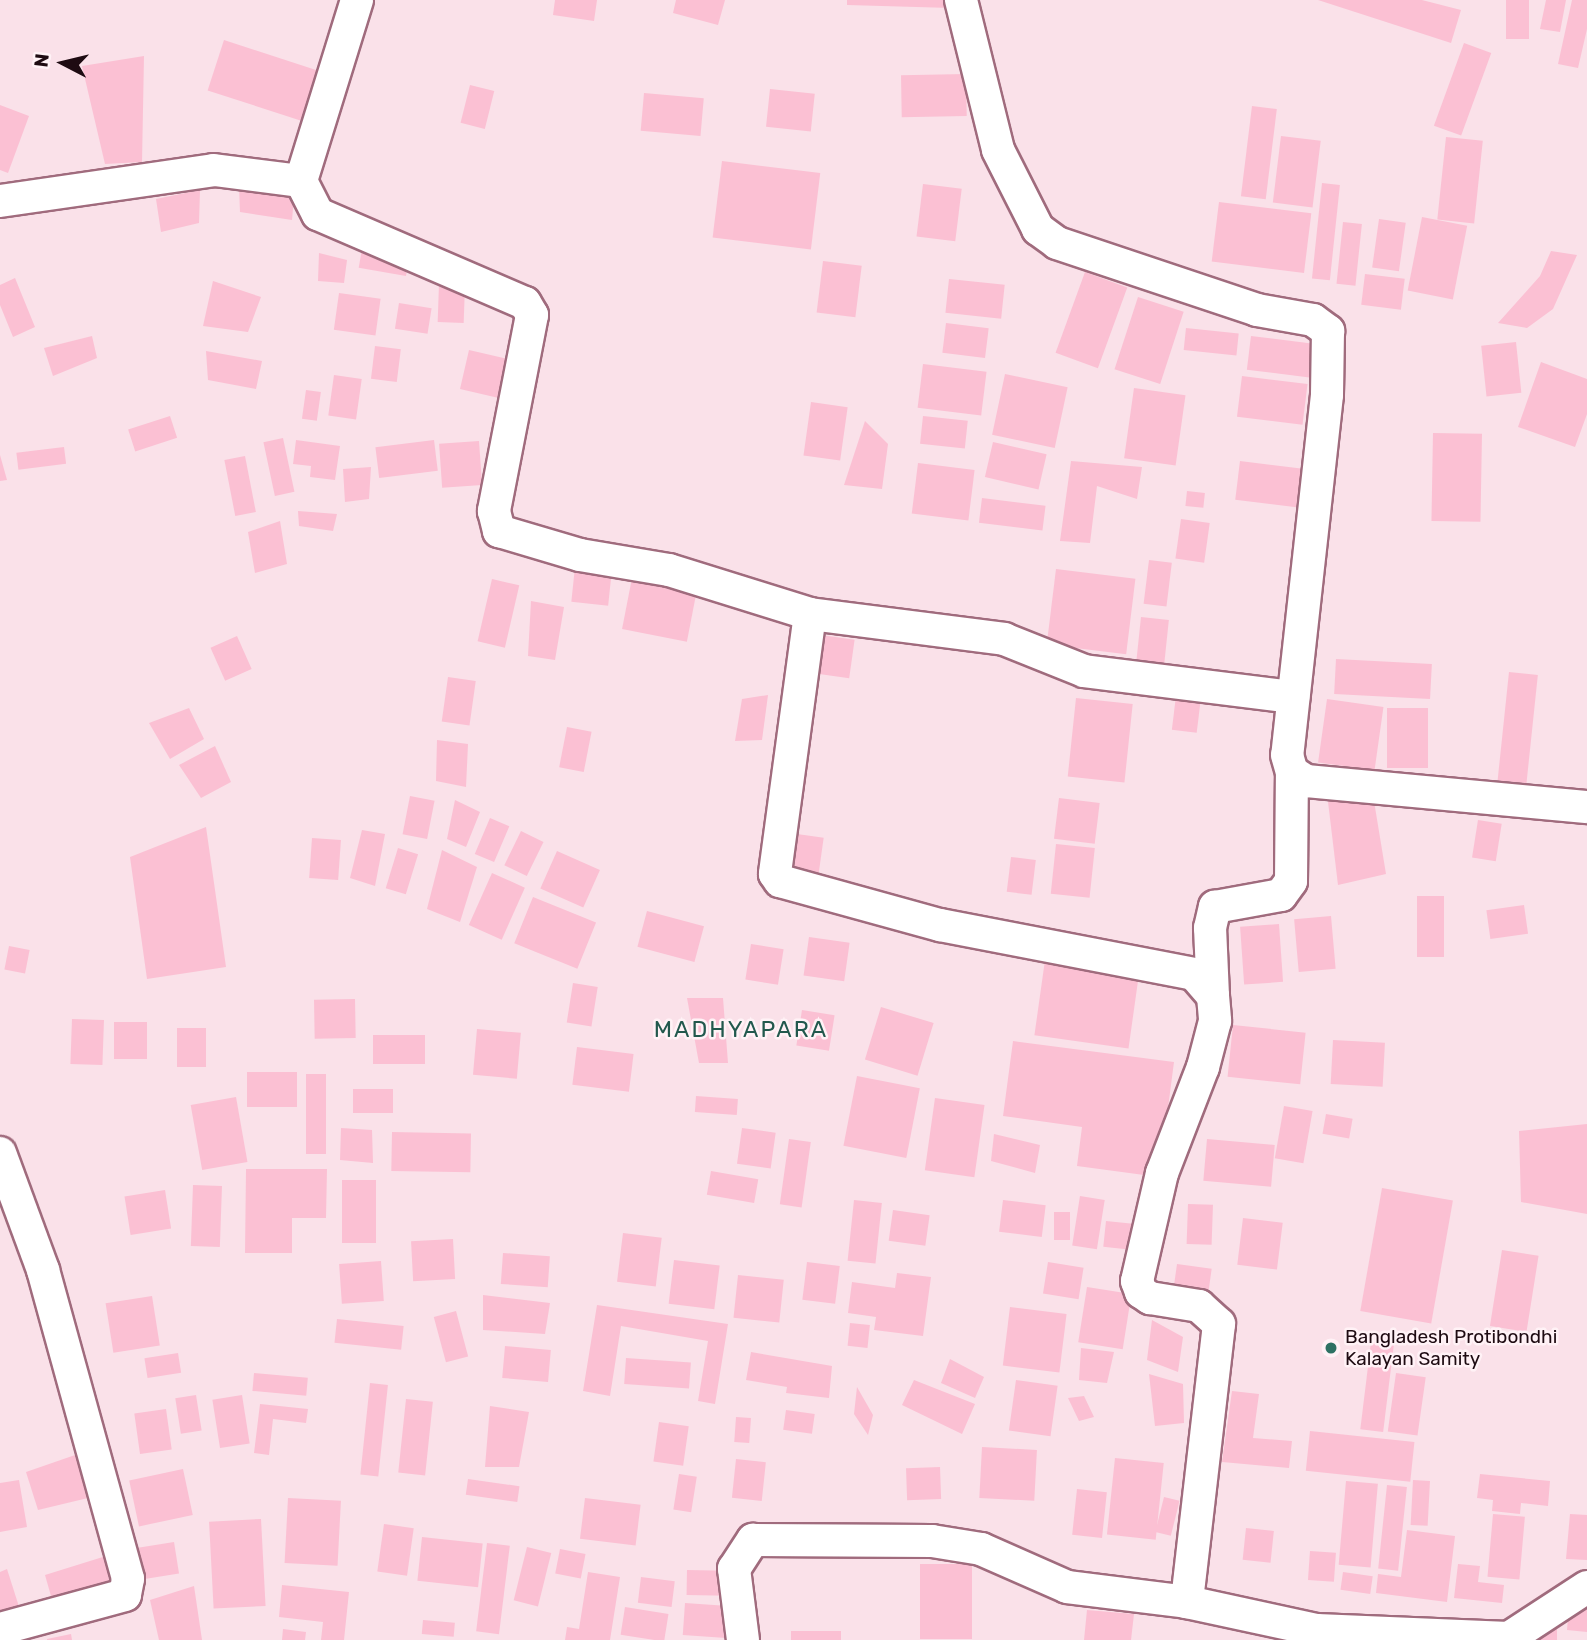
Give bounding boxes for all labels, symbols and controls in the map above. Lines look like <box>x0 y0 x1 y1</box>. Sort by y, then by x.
north arrow <box>28 28 98 98</box>
text: N <box>29 52 54 69</box>
district label: MADHYAPARA <box>655 1015 827 1043</box>
place label: Bangladesh Protibondhi Kalayan Samity <box>1345 1326 1557 1370</box>
marker: Bangladesh Protibondhi Kalayan Samity <box>1323 1340 1339 1356</box>

